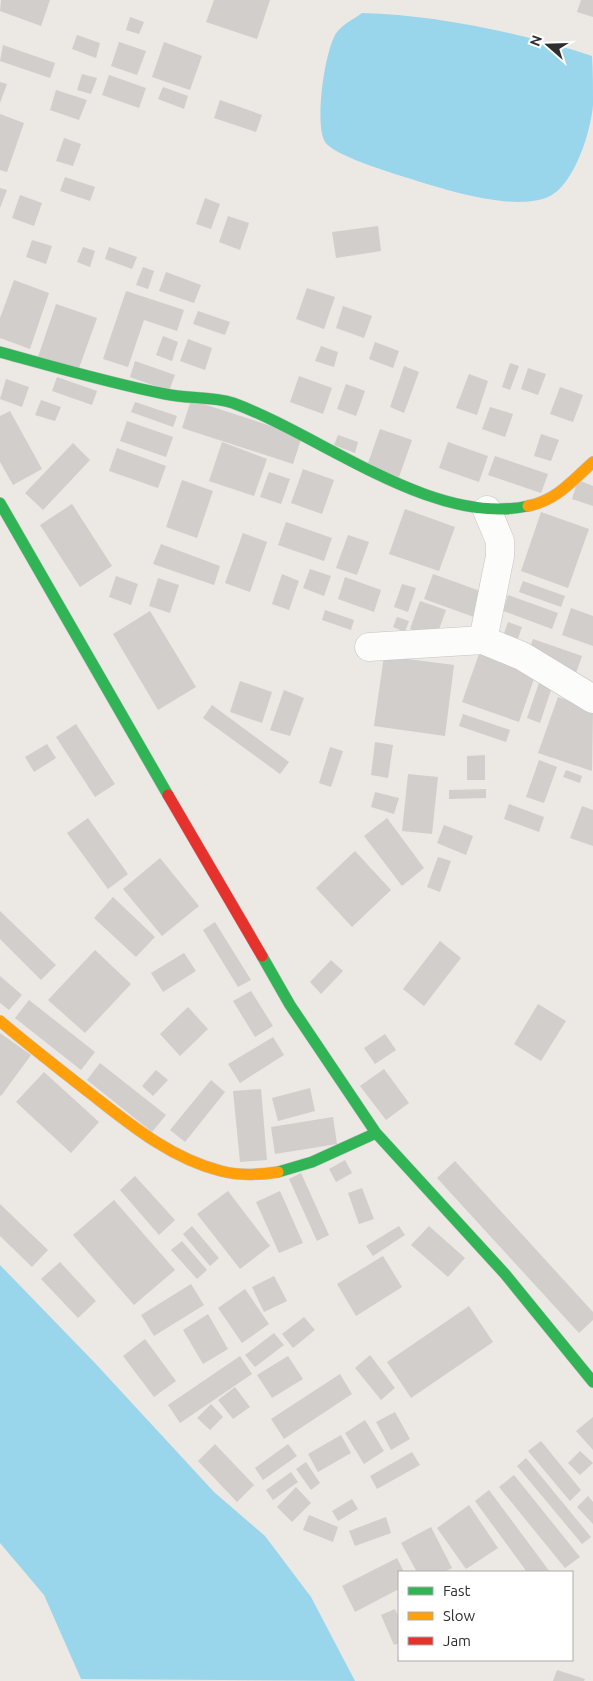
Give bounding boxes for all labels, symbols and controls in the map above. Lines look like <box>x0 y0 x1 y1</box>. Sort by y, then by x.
north arrow <box>523 20 573 70</box>
text: N <box>526 33 545 48</box>
legend <box>398 1571 573 1661</box>
text: Fast <box>443 1582 471 1599</box>
text: Slow <box>443 1607 476 1624</box>
text: Jam <box>443 1632 471 1649</box>

